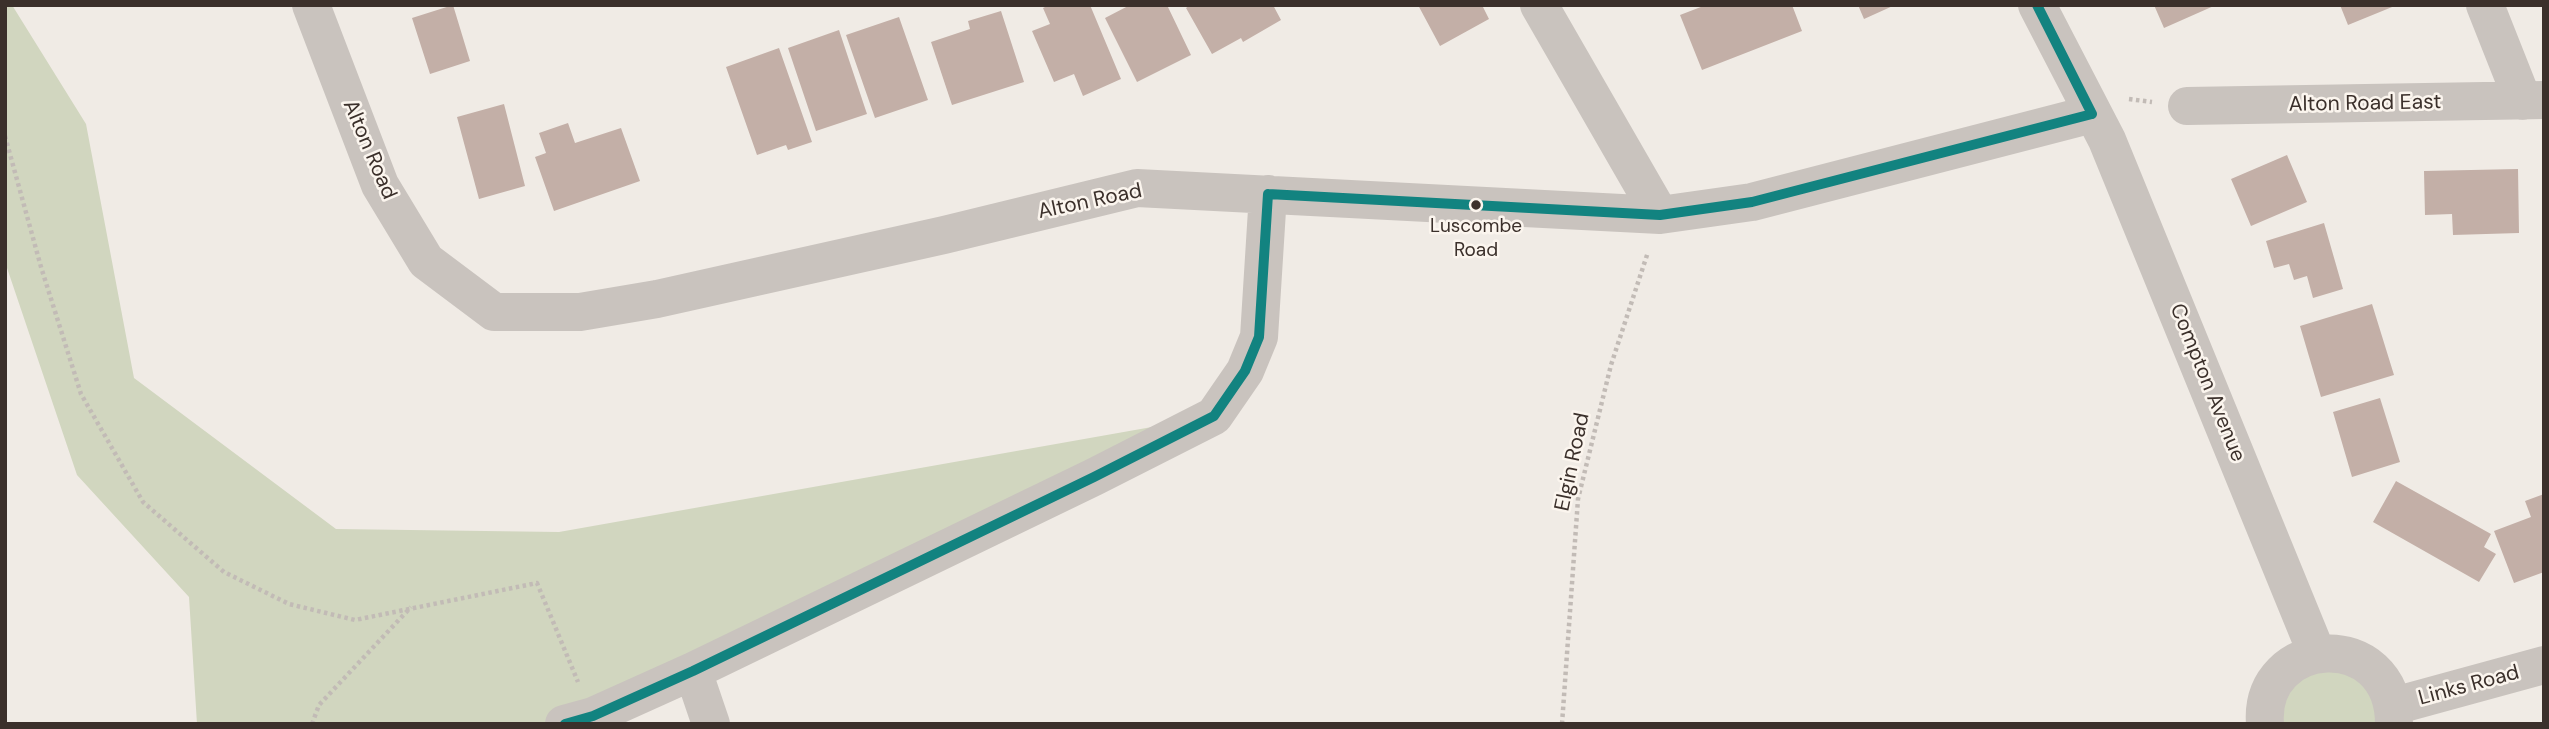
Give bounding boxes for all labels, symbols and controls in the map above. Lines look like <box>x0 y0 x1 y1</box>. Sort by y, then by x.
street label: Alton Road East <box>2288 90 2442 118</box>
street label: Alton Road <box>337 96 401 204</box>
street label: Alton Road <box>1036 179 1144 225</box>
marker: Luscombe Road <box>1469 198 1483 212</box>
place label: Luscombe Road <box>1430 216 1522 260</box>
street label: Compton Avenue <box>2164 300 2250 466</box>
street label: Elgin Road <box>1550 411 1596 513</box>
street label: Links Road <box>2416 660 2522 712</box>

